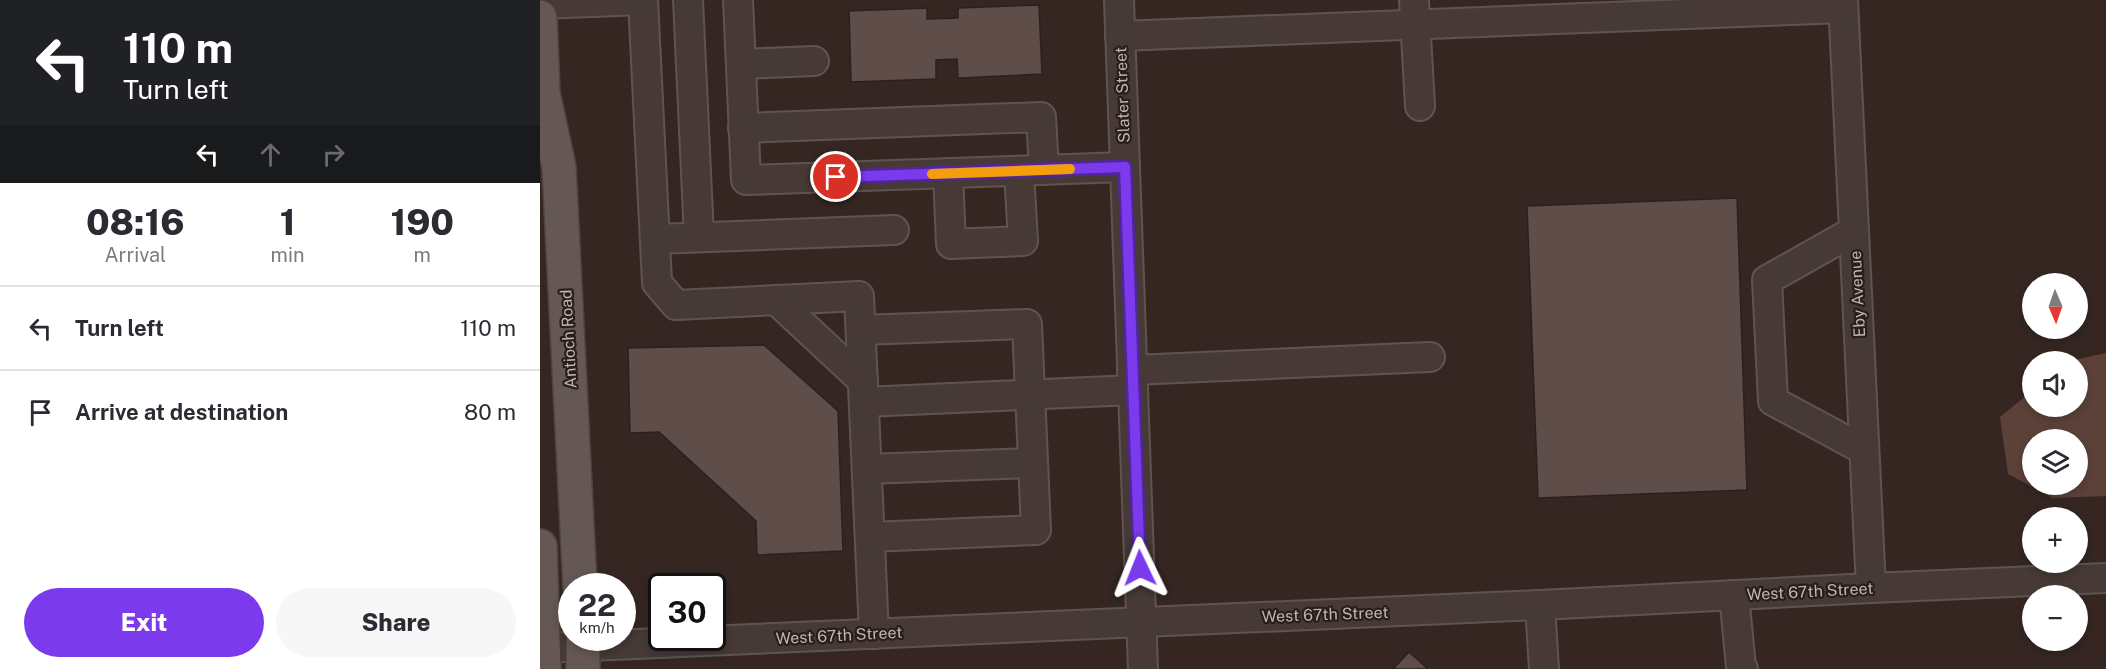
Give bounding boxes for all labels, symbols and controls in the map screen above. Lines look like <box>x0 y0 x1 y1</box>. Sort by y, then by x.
text: 110 m <box>123 23 233 72</box>
icon: left <box>24 24 102 102</box>
street label: Slater Street <box>1111 47 1134 143</box>
text: Turn left <box>123 73 229 105</box>
icon: left <box>191 138 224 171</box>
icon: ahead <box>254 138 287 171</box>
icon: right <box>317 138 350 171</box>
pin <box>810 151 861 202</box>
icon: arrive <box>819 160 852 193</box>
text: 08:16 <box>86 201 185 243</box>
text: 1 <box>280 201 295 243</box>
text: 190 <box>390 201 454 243</box>
text: Arrival <box>104 243 166 267</box>
text: min <box>271 243 305 267</box>
text: m <box>414 243 431 267</box>
street label: Eby Avenue <box>1846 250 1869 338</box>
north arrow <box>2022 273 2088 339</box>
map controls <box>2022 273 2088 651</box>
street label: Antioch Road <box>556 289 581 389</box>
icon: left <box>24 312 57 345</box>
text: Turn left <box>75 315 164 341</box>
text: 110 m <box>460 315 516 341</box>
button: sound <box>2022 351 2088 417</box>
icon: arrive <box>24 396 57 429</box>
text: Arrive at destination <box>75 399 288 425</box>
text: 80 m <box>464 399 516 425</box>
button: layers <box>2022 429 2088 495</box>
button: + <box>2022 507 2088 573</box>
position arrow <box>1108 536 1172 600</box>
speed limit sign: 30 <box>648 573 726 651</box>
street label: West 67th Street <box>1746 579 1874 604</box>
button: − <box>2022 585 2088 651</box>
text: 22 <box>578 587 616 623</box>
button: Exit <box>24 588 264 657</box>
button: Share <box>276 588 516 657</box>
street label: West 67th Street <box>1261 603 1389 626</box>
text: km/h <box>579 619 615 636</box>
street label: West 67th Street <box>775 623 903 648</box>

